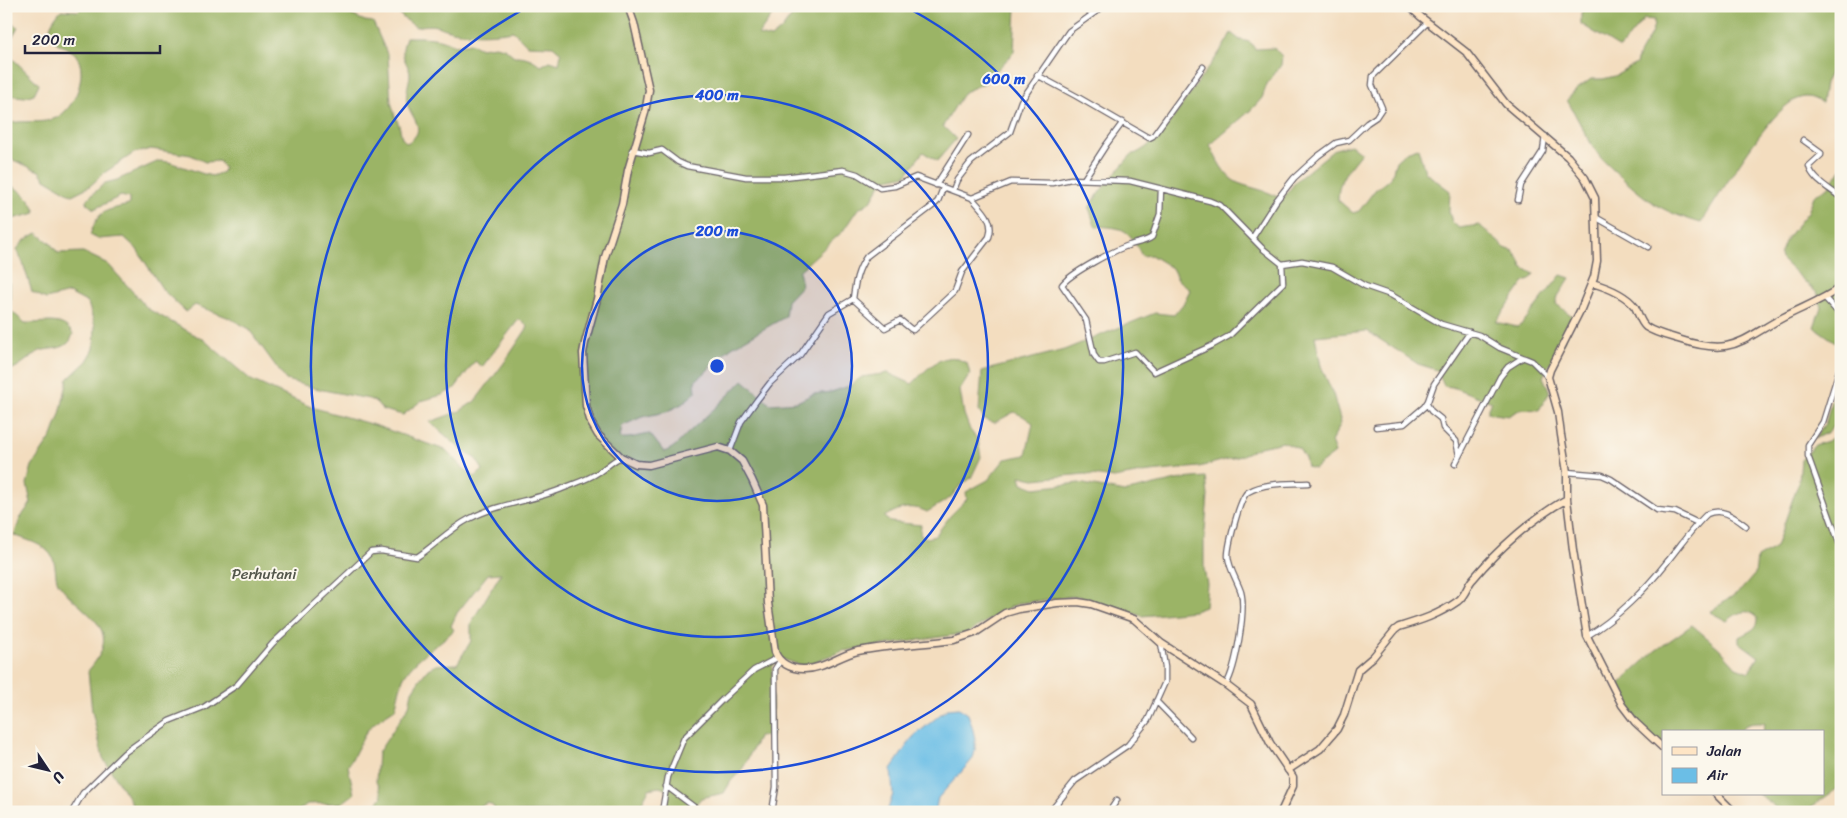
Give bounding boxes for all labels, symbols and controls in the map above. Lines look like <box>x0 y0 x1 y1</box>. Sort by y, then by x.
scale bar <box>25 22 160 54</box>
text: 200 m <box>32 27 76 53</box>
text: 600 m <box>982 66 1026 92</box>
text: 400 m <box>694 82 739 108</box>
text: 200 m <box>694 218 739 244</box>
centre of rings <box>708 357 726 375</box>
park label: Perhutani <box>232 561 297 587</box>
legend <box>1662 730 1824 796</box>
text: Jalan <box>1706 738 1741 764</box>
north arrow <box>22 746 72 796</box>
text: Air <box>1706 762 1728 788</box>
text: U <box>45 766 71 789</box>

